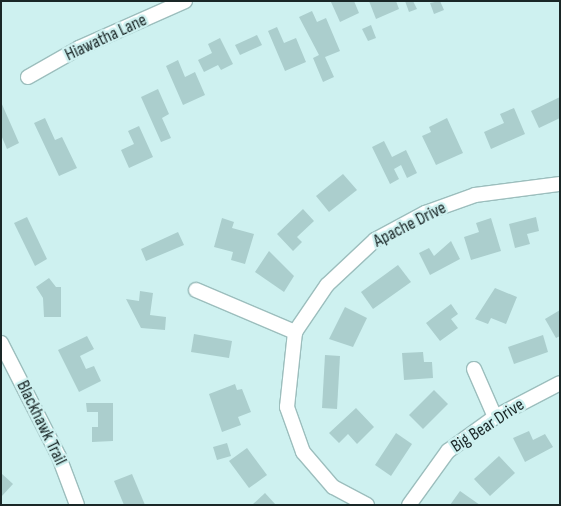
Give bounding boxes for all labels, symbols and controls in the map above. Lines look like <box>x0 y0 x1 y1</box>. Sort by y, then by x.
street label: Hiawatha Lane <box>62 10 150 66</box>
street label: Apache Drive <box>370 197 450 253</box>
street label: Blackhawk Trail <box>11 377 71 469</box>
street label: Big Bear Drive <box>447 394 529 458</box>

